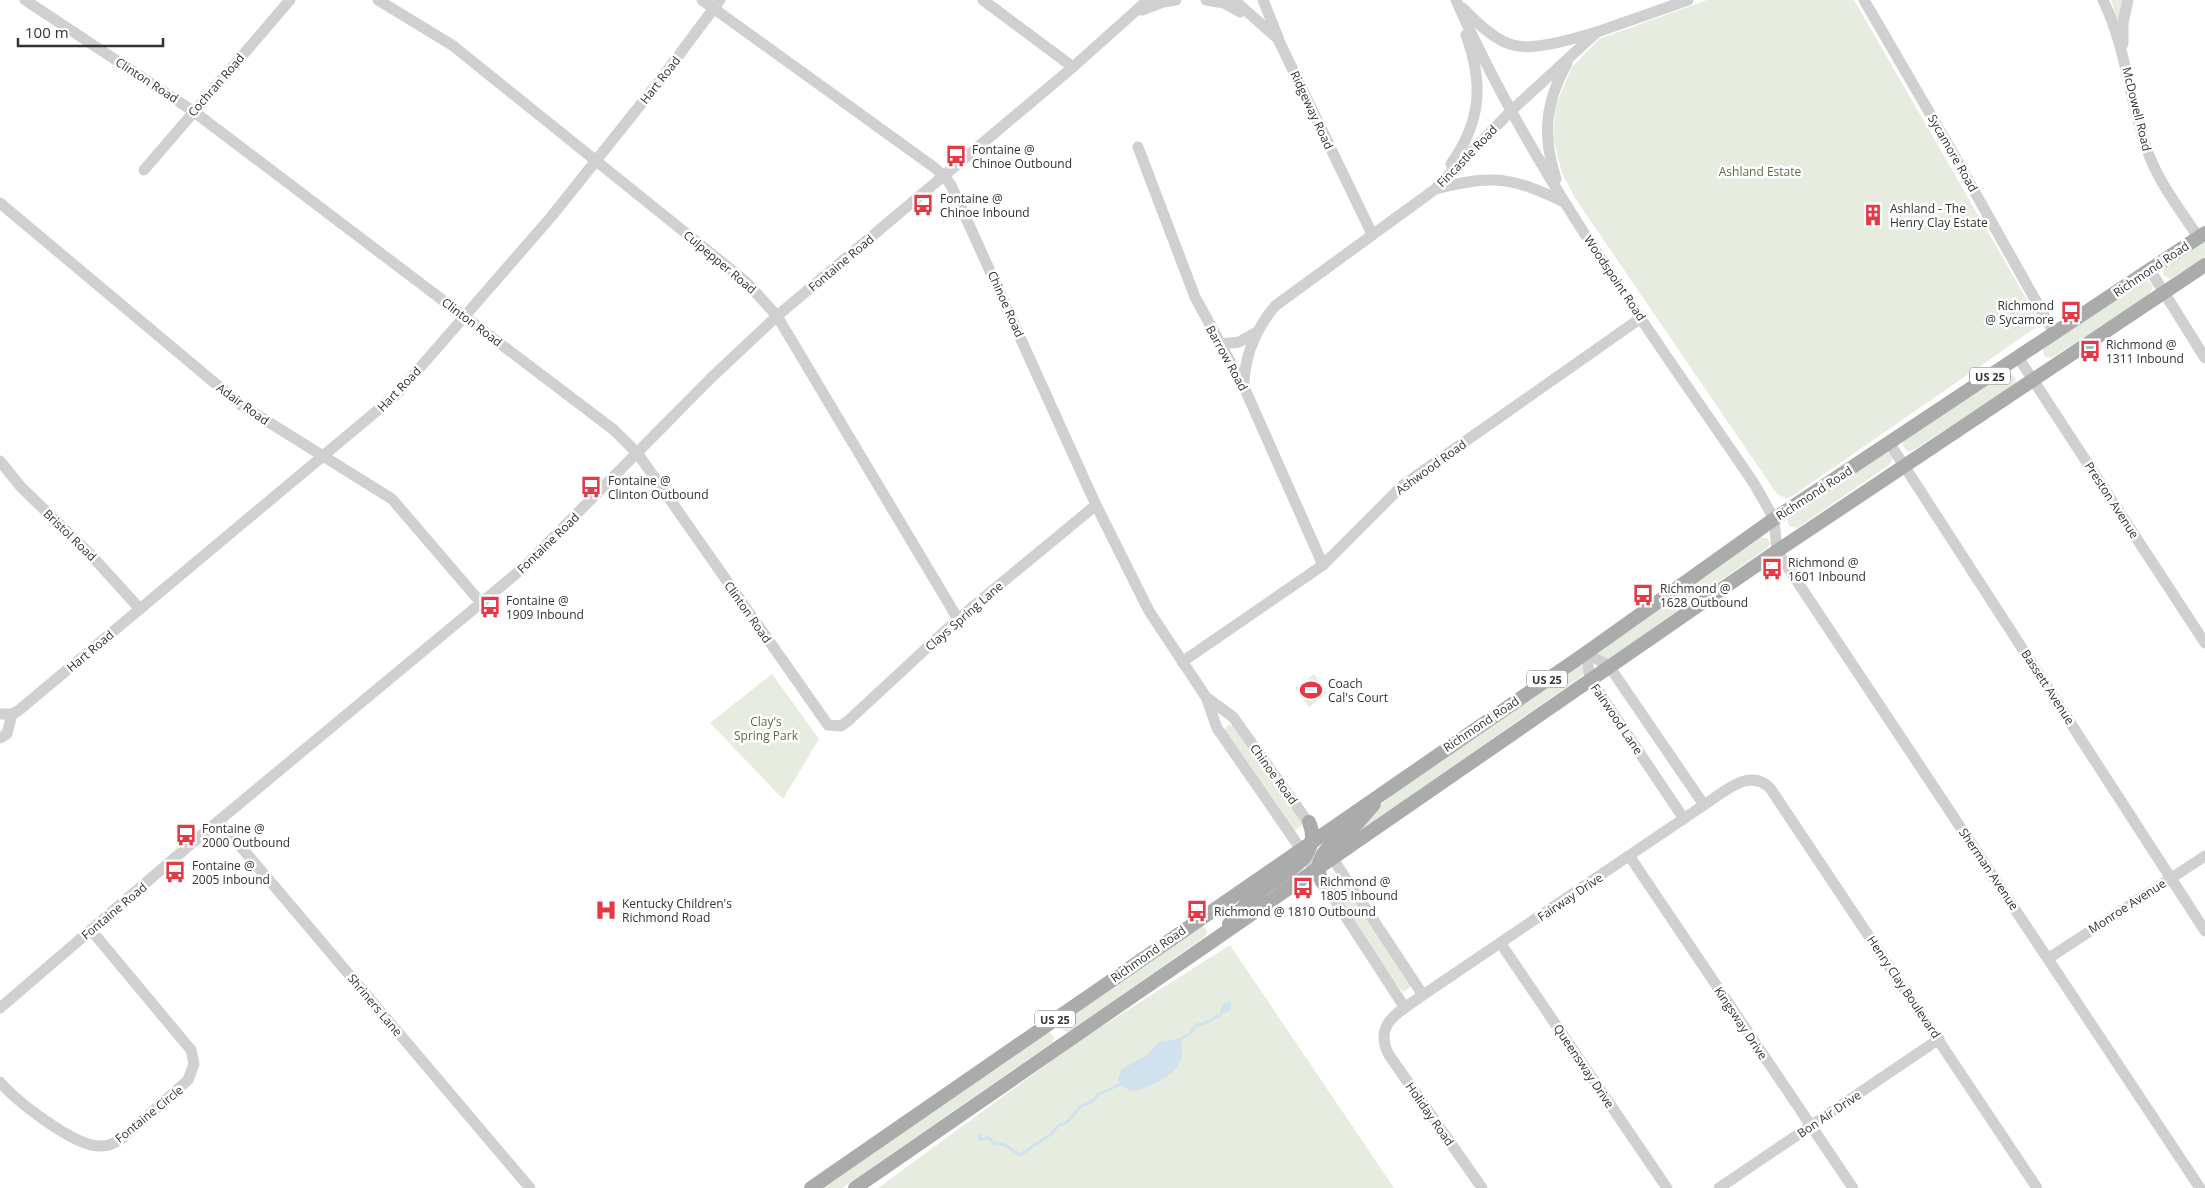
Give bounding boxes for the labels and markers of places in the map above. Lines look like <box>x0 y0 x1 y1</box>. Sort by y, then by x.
place label: Fontaine @ Chinoe Outbound <box>972 141 1072 172</box>
bus stop icon: Fontaine @ Chinoe Outbound <box>943 143 969 169</box>
place label: Fontaine @ Chinoe Inbound <box>940 190 1030 221</box>
bus stop icon: Fontaine @ Chinoe Inbound <box>910 192 936 218</box>
place label: Ashland - The Henry Clay Estate <box>1890 200 1988 231</box>
building icon: Ashland - The Henry Clay Estate <box>1860 202 1886 228</box>
place label: Richmond @ Sycamore <box>1985 297 2054 328</box>
bus stop icon: Richmond @ Sycamore <box>2058 299 2084 325</box>
place label: Richmond @ 1311 Inbound <box>2106 336 2184 367</box>
bus stop icon: Richmond @ 1311 Inbound <box>2077 338 2103 364</box>
place label: Fontaine @ Clinton Outbound <box>608 472 709 503</box>
bus stop icon: Fontaine @ Clinton Outbound <box>578 474 604 500</box>
place label: Richmond @ 1601 Inbound <box>1788 554 1866 585</box>
bus stop icon: Richmond @ 1601 Inbound <box>1759 556 1785 582</box>
place label: Richmond @ 1628 Outbound <box>1660 580 1748 611</box>
bus stop icon: Richmond @ 1628 Outbound <box>1630 582 1656 608</box>
place label: Fontaine @ 1909 Inbound <box>506 592 584 623</box>
bus stop icon: Fontaine @ 1909 Inbound <box>477 594 503 620</box>
place label: Coach Cal's Court <box>1328 675 1388 706</box>
sports icon: Coach Cal's Court <box>1298 677 1324 703</box>
place label: Fontaine @ 2000 Outbound <box>202 820 290 851</box>
bus stop icon: Fontaine @ 2000 Outbound <box>173 822 199 848</box>
place label: Fontaine @ 2005 Inbound <box>192 857 270 888</box>
bus stop icon: Fontaine @ 2005 Inbound <box>162 859 188 885</box>
place label: Richmond @ 1805 Inbound <box>1320 873 1398 904</box>
bus stop icon: Richmond @ 1805 Inbound <box>1290 875 1316 901</box>
place label: Kentucky Children's Richmond Road <box>622 895 732 926</box>
hospital icon: Kentucky Children's Richmond Road <box>593 897 619 923</box>
bus stop icon: Richmond @ 1810 Outbound <box>1184 898 1210 924</box>
place label: Richmond @ 1810 Outbound <box>1214 903 1376 920</box>

